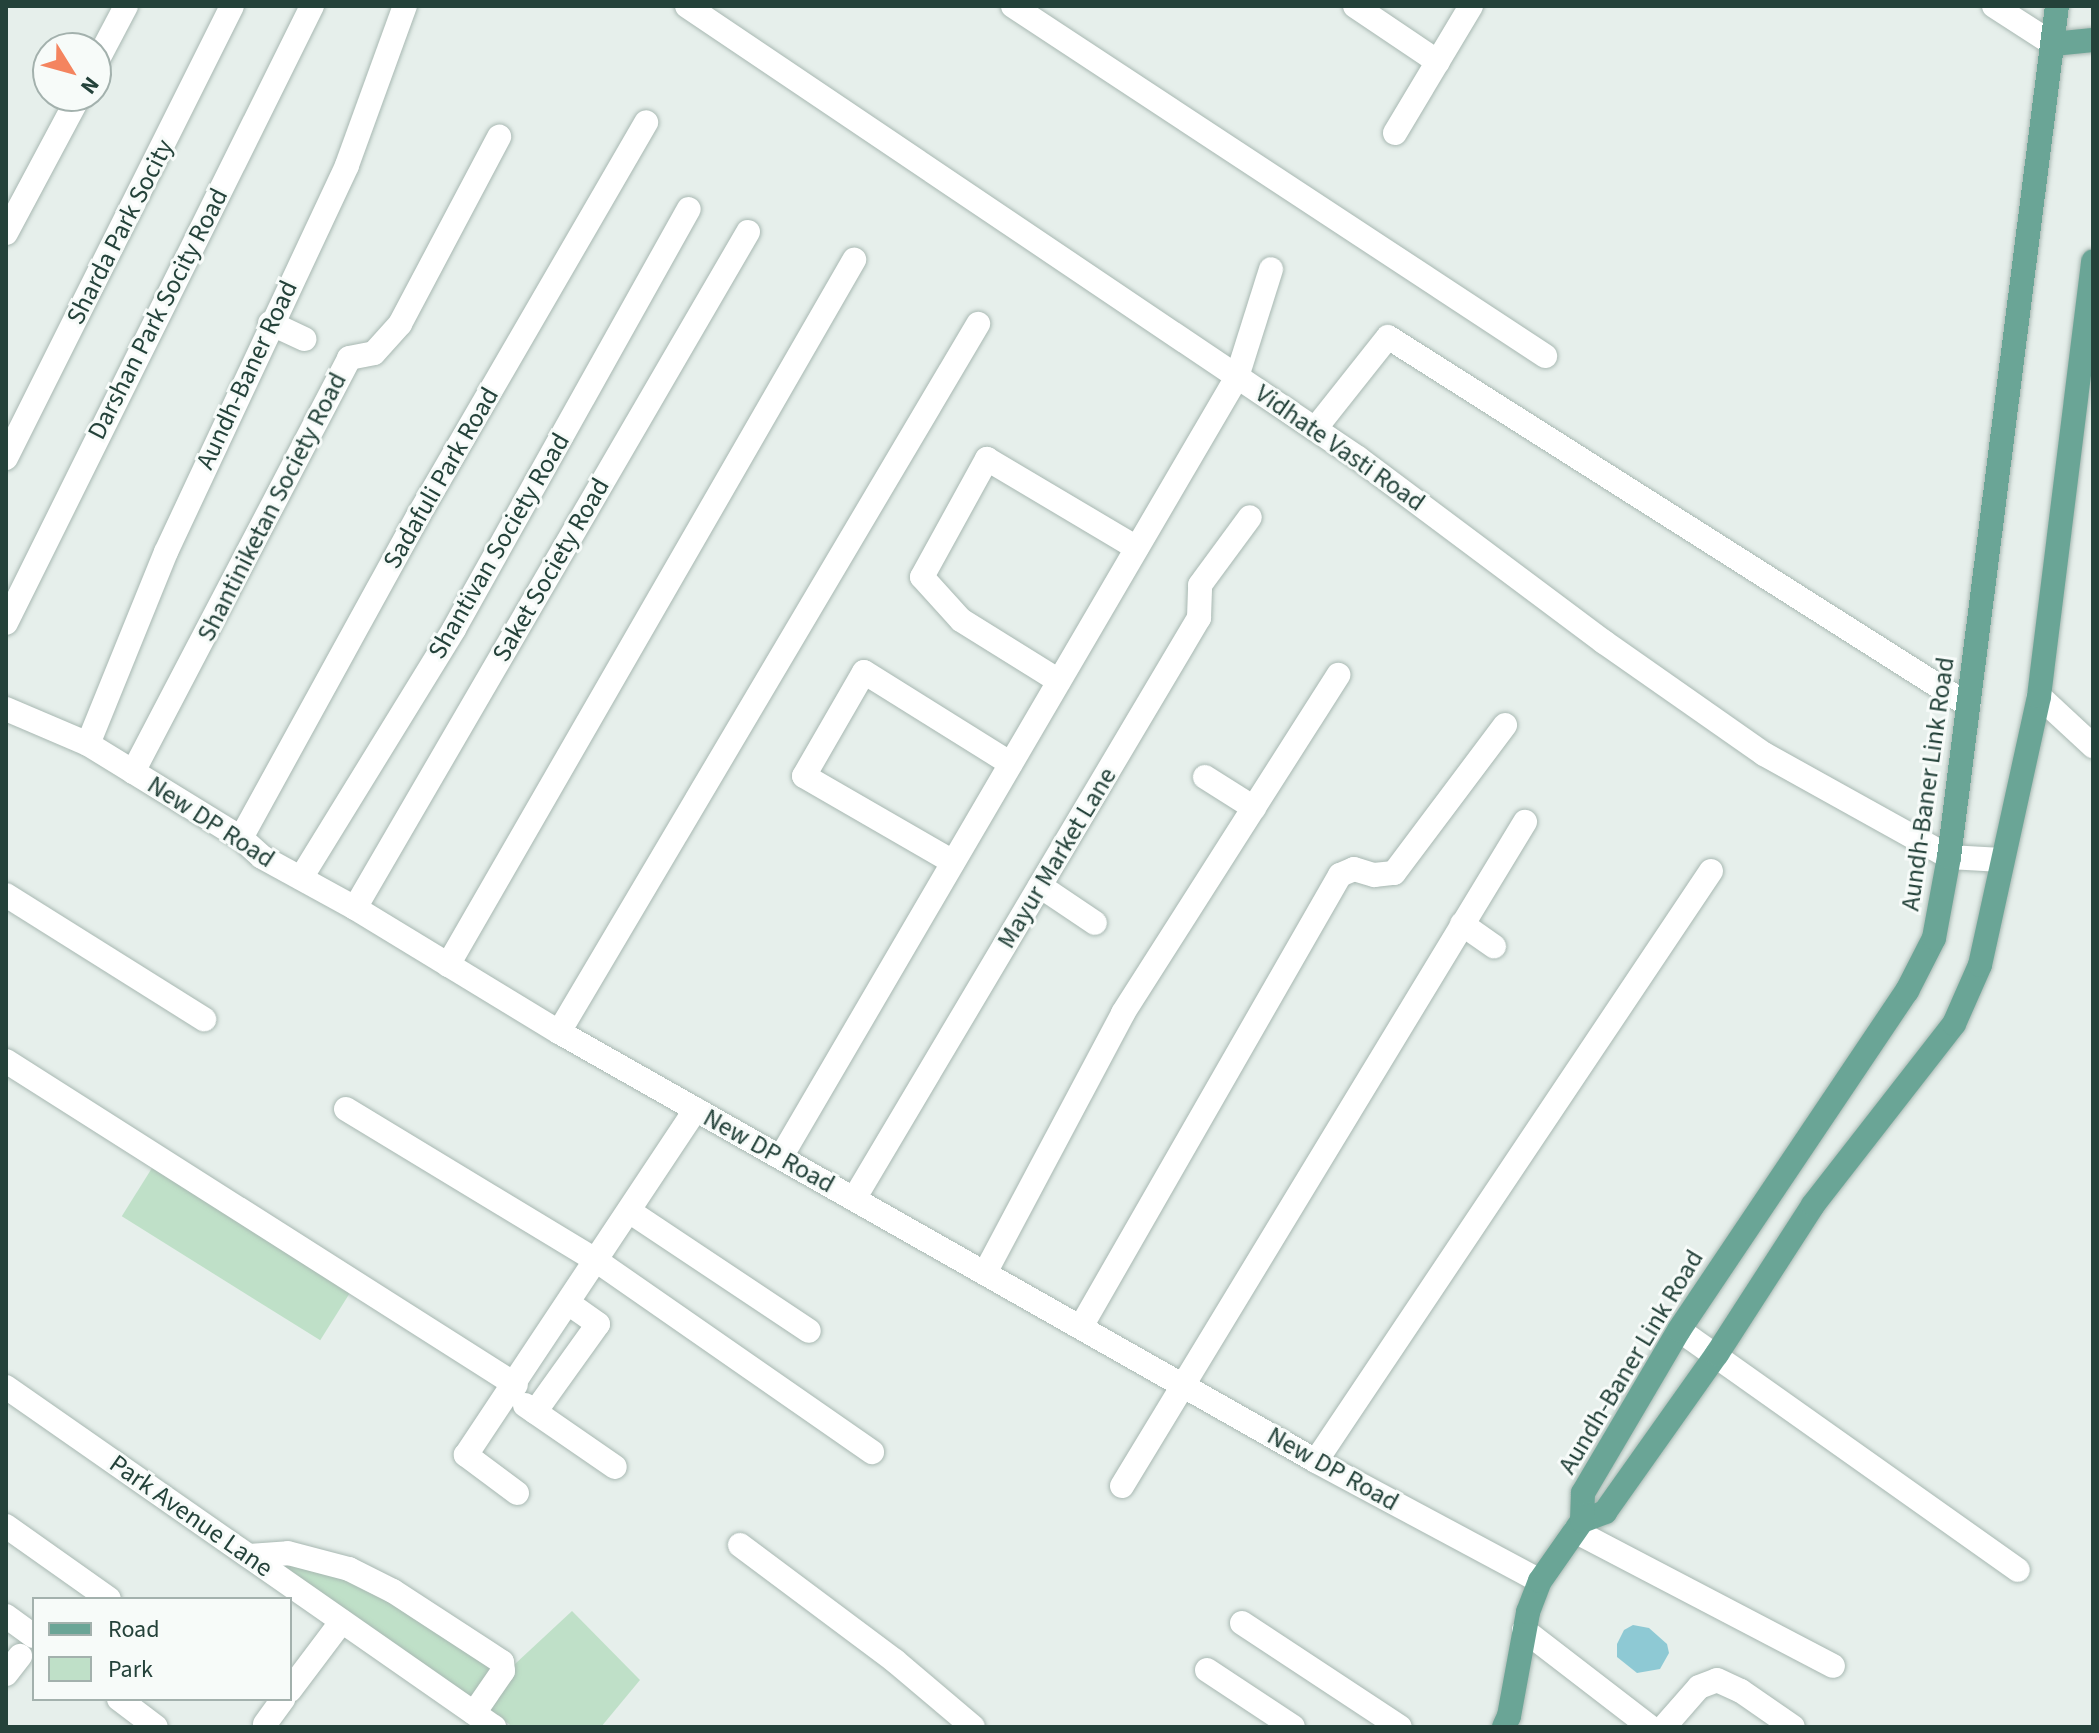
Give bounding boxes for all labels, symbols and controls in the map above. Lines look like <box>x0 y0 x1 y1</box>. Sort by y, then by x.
north arrow <box>32 32 112 112</box>
text: N <box>72 70 107 101</box>
street label: Sharda Park Socity <box>60 134 180 330</box>
street label: Darshan Park Socity Road <box>81 183 235 445</box>
street label: Aundh-Baner Road <box>190 276 304 474</box>
street label: Shantiniketan Society Road <box>191 367 353 647</box>
street label: Vidhate Vasti Road <box>1249 378 1431 518</box>
street label: Sadafuli Park Road <box>376 382 506 574</box>
street label: Shantivan Society Road <box>422 428 576 664</box>
street label: Saket Society Road <box>486 473 616 667</box>
street label: Aundh-Baner Link Road <box>1895 655 1961 913</box>
street label: Mayur Market Lane <box>991 762 1123 954</box>
street label: New DP Road <box>142 769 280 875</box>
street label: New DP Road <box>698 1102 840 1200</box>
street label: Aundh-Baner Link Road <box>1552 1244 1710 1480</box>
street label: New DP Road <box>1262 1420 1404 1518</box>
street label: Park Avenue Lane <box>103 1448 279 1584</box>
legend <box>32 1597 292 1701</box>
text: Road <box>108 1612 160 1647</box>
text: Park <box>108 1652 153 1687</box>

